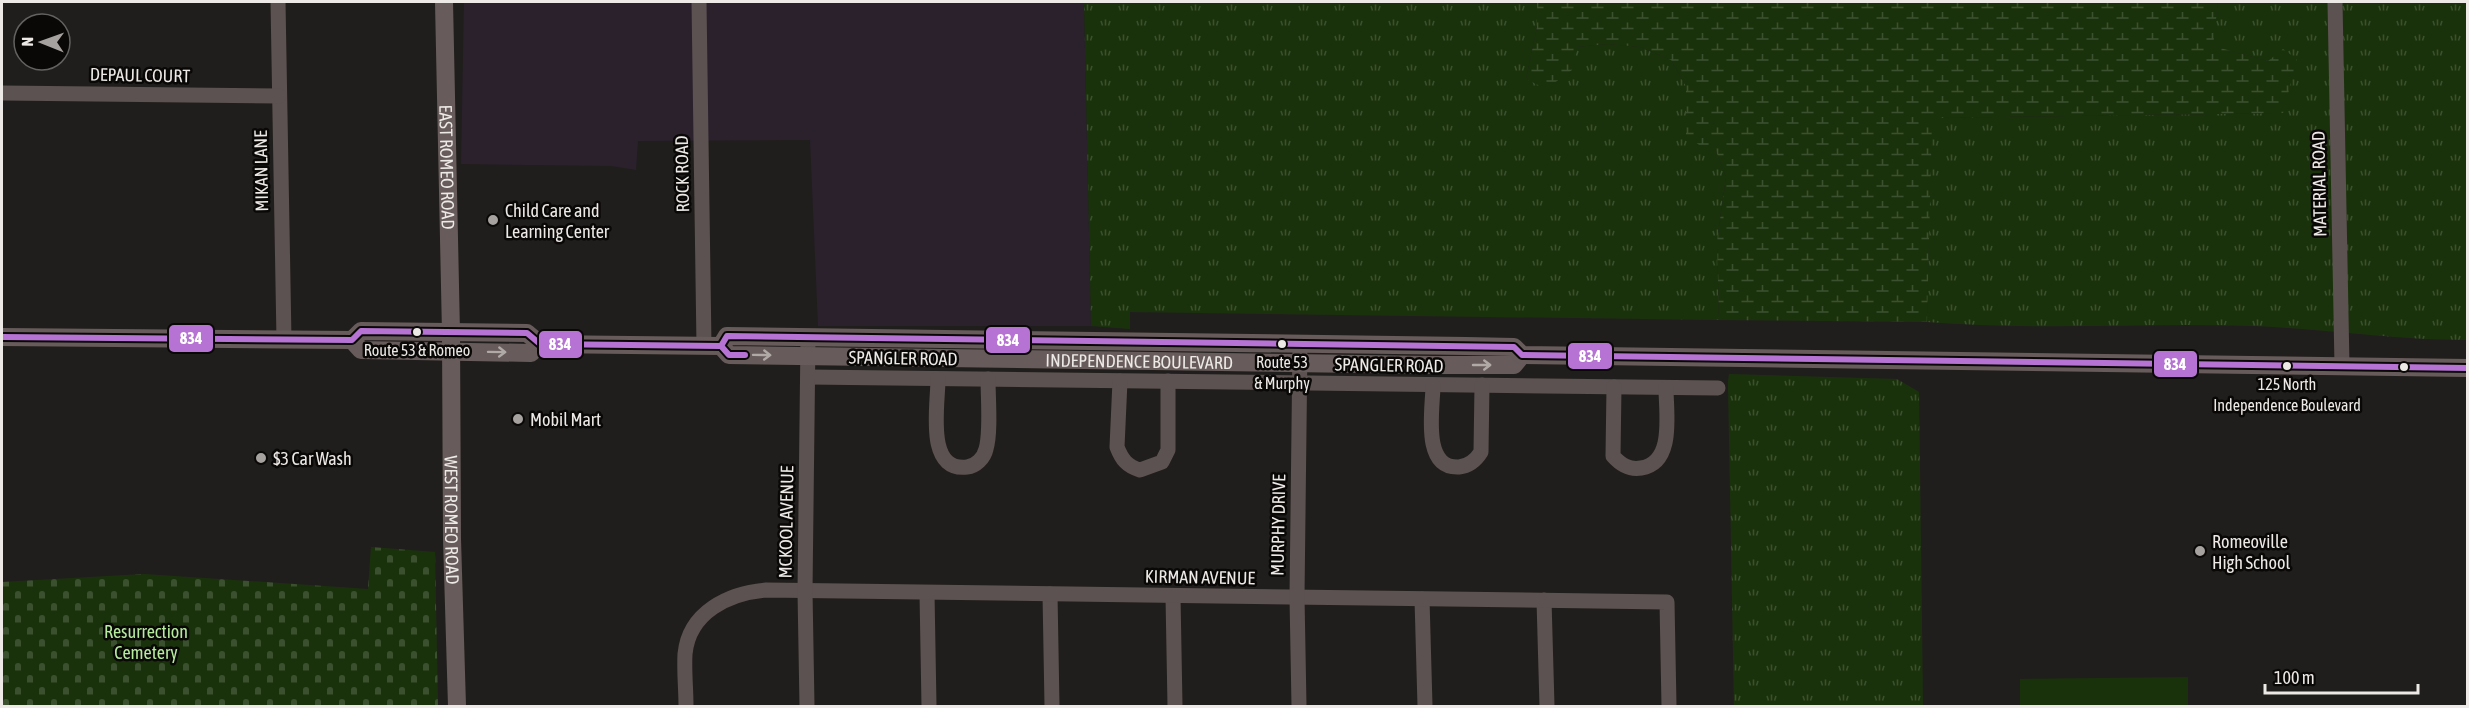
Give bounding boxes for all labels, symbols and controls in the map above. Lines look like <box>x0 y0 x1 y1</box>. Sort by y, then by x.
north arrow <box>12 12 72 72</box>
text: N <box>18 37 36 47</box>
street label: DEPAUL COURT <box>90 64 191 86</box>
street label: EAST ROMEO ROAD <box>436 104 459 230</box>
street label: MIKAN LANE <box>250 130 272 212</box>
street label: MATERIAL ROAD <box>2308 131 2330 237</box>
street label: ROCK ROAD <box>671 135 693 213</box>
place label: Child Care and Learning Center <box>505 200 610 242</box>
marker: Child Care and Learning Center <box>486 213 500 227</box>
line badge: 834 <box>168 324 214 353</box>
marker: Route 53 & Romeo <box>411 326 423 338</box>
line badge: 834 <box>985 326 1031 354</box>
text: 834 <box>180 329 203 347</box>
line badge: 834 <box>538 330 583 359</box>
text: 834 <box>997 331 1020 349</box>
text: 834 <box>549 335 572 353</box>
marker: Route 53 & Murphy <box>1276 338 1288 350</box>
place label: Route 53 & Romeo <box>364 341 470 359</box>
line badge: 834 <box>1567 342 1613 370</box>
one-way arrow <box>487 346 507 358</box>
street label: SPANGLER ROAD <box>848 347 958 369</box>
text: 834 <box>1579 347 1602 365</box>
street label: INDEPENDENCE BOULEVARD <box>1045 349 1233 373</box>
one-way arrow <box>752 350 772 361</box>
line badge: 834 <box>2153 350 2198 378</box>
place label: Route 53 & Murphy <box>1254 353 1310 393</box>
street label: SPANGLER ROAD <box>1334 354 1444 376</box>
text: 834 <box>2164 355 2187 373</box>
one-way arrow <box>1472 359 1492 371</box>
marker: 125 North Independence Boulevard <box>2281 360 2293 372</box>
unlabelled marker <box>2398 361 2410 373</box>
place label: 125 North Independence Boulevard <box>2213 375 2361 415</box>
place label: Mobil Mart <box>530 409 601 430</box>
marker: Mobil Mart <box>511 412 525 426</box>
place label: $3 Car Wash <box>273 448 352 469</box>
marker: $3 Car Wash <box>254 451 268 465</box>
street label: WEST ROMEO ROAD <box>441 455 464 585</box>
street label: MCKOOL AVENUE <box>775 465 797 579</box>
street label: MURPHY DRIVE <box>1267 474 1289 576</box>
place label: Romeoville High School <box>2212 531 2290 573</box>
marker: Romeoville High School <box>2193 544 2207 558</box>
street label: KIRMAN AVENUE <box>1145 566 1256 588</box>
park label: Resurrection Cemetery <box>104 621 188 663</box>
scale bar <box>2265 657 2418 695</box>
text: 100 m <box>2274 667 2315 688</box>

